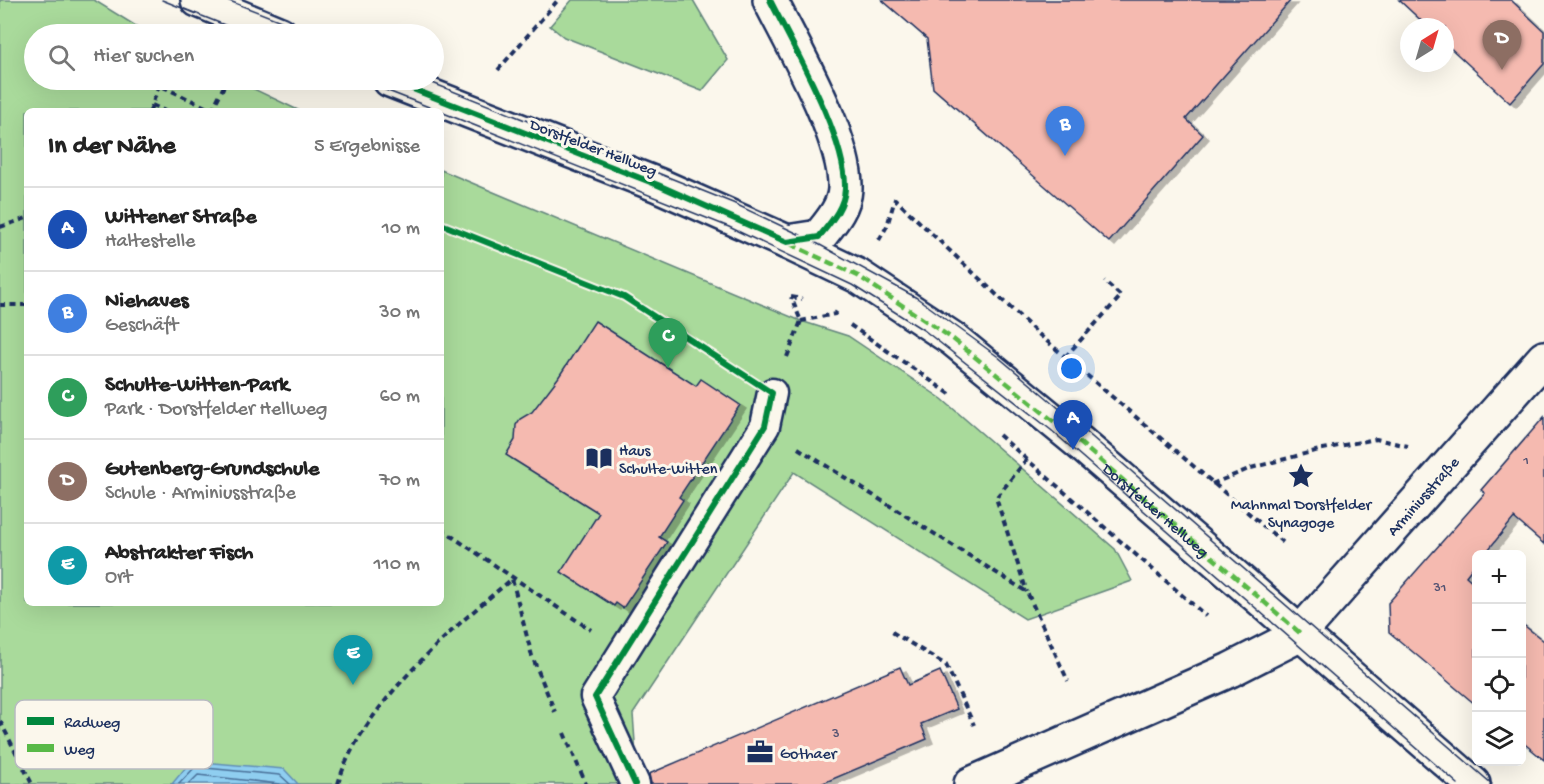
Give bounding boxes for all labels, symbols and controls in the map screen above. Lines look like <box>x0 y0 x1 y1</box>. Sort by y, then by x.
north arrow <box>1400 18 1454 72</box>
pin: D <box>1482 20 1522 70</box>
search box <box>24 24 444 90</box>
icon: search <box>45 41 78 74</box>
text: Hier suchen <box>93 44 194 70</box>
pin: B <box>1046 106 1084 156</box>
street label: Dorstfelder Hellweg <box>525 116 659 182</box>
text: In der Nähe <box>48 132 176 163</box>
text: 5 Ergebnisse <box>314 136 420 159</box>
text: Wittener Straße <box>105 205 257 231</box>
text: A <box>62 218 73 241</box>
text: 10 m <box>382 218 420 241</box>
text: Haltestelle <box>105 231 195 254</box>
text: Niehaves <box>105 289 189 315</box>
text: B <box>62 302 73 325</box>
text: 30 m <box>379 302 420 325</box>
text: Geschäft <box>105 315 178 338</box>
pin: C <box>648 318 688 368</box>
your location <box>1057 354 1086 383</box>
text: Schulte-Witten-Park <box>105 373 289 399</box>
text: C <box>62 386 73 409</box>
text: 60 m <box>380 386 420 409</box>
text: Park · Dorstfelder Hellweg <box>105 399 327 422</box>
pin: A <box>1054 400 1092 450</box>
library icon: Haus Schulte-Witten <box>584 443 614 473</box>
place label: Haus Schulte-Witten <box>619 443 718 480</box>
house number: 1 <box>1522 453 1529 470</box>
street label: Arminiusstraße <box>1385 454 1465 541</box>
text: Gutenberg-Grundschule <box>105 457 319 483</box>
street label: Dorstfelder Hellweg <box>1096 460 1212 563</box>
place icon: Mahnmal Dorstfelder Synagoge <box>1286 461 1316 491</box>
text: D <box>61 470 74 493</box>
text: 70 m <box>379 470 420 493</box>
text: Schule · Arminiusstraße <box>105 483 296 506</box>
place label: Mahnmal Dorstfelder Synagoge <box>1231 497 1373 534</box>
text: Abstrakter Fisch <box>105 541 253 567</box>
map controls <box>1472 550 1526 766</box>
button: + <box>1472 550 1526 604</box>
text: E <box>61 554 74 577</box>
text: 110 m <box>374 554 420 577</box>
text: Ort <box>105 567 132 590</box>
house number: 31 <box>1433 580 1446 597</box>
button: − <box>1472 604 1526 658</box>
pin: E <box>334 636 372 685</box>
button: locate <box>1472 658 1526 712</box>
legend <box>15 700 213 769</box>
button: layers <box>1472 712 1526 766</box>
text: Radweg <box>64 715 120 734</box>
house number: 3 <box>831 726 840 743</box>
office icon: Gothaer <box>745 737 775 767</box>
text: Weg <box>64 742 95 761</box>
place label: Gothaer <box>780 746 838 765</box>

